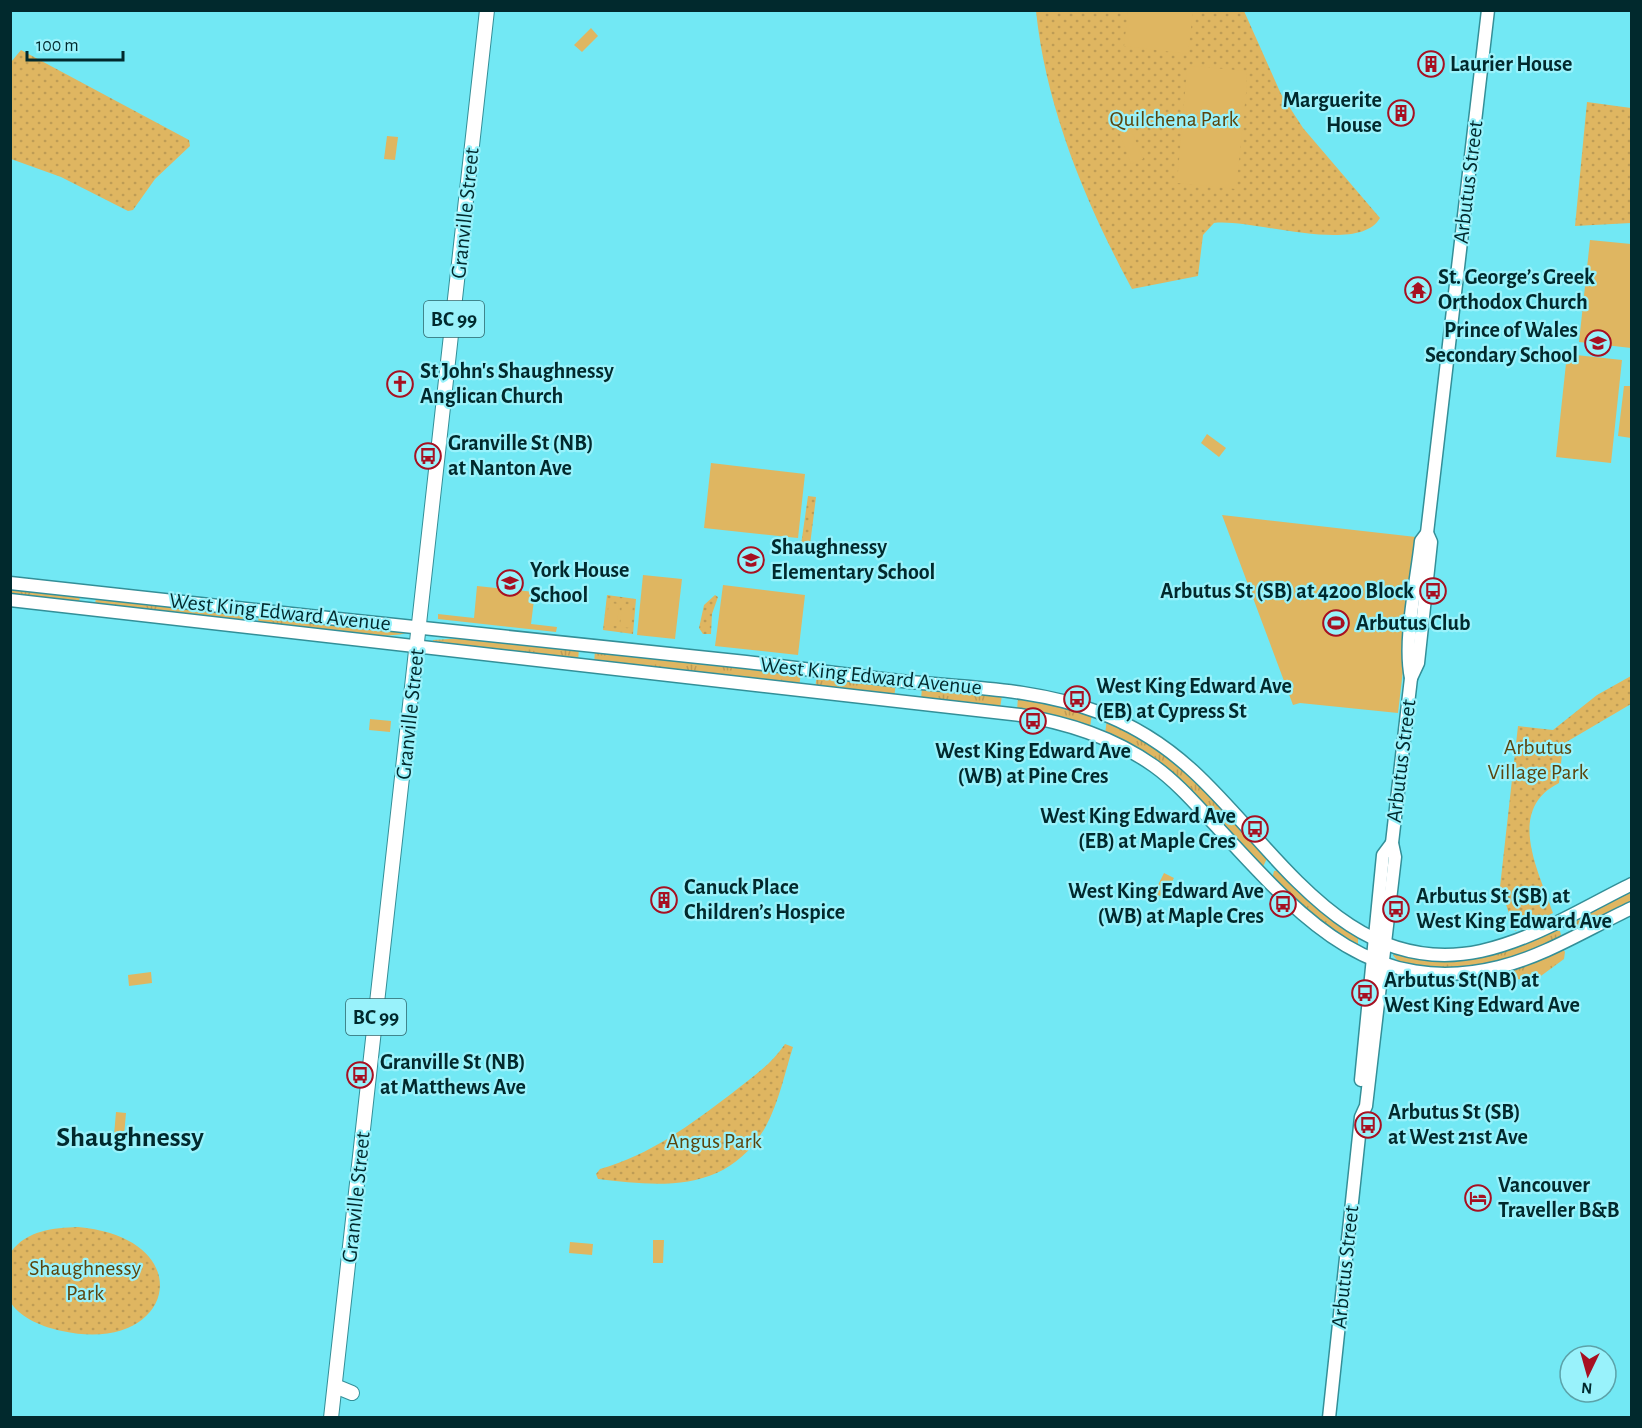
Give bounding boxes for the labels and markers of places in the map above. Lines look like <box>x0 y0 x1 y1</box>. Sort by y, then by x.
building icon: Laurier House <box>1416 49 1446 79</box>
place label: Laurier House <box>1450 53 1572 75</box>
place label: Marguerite House <box>1283 89 1382 136</box>
building icon: Marguerite House <box>1386 98 1416 128</box>
place label: St. George’s Greek Orthodox Church <box>1438 266 1595 313</box>
temple icon: St. George’s Greek Orthodox Church <box>1403 275 1433 305</box>
place label: Prince of Wales Secondary School <box>1425 319 1578 367</box>
school or university icon: Prince of Wales Secondary School <box>1583 328 1613 358</box>
place label: St John's Shaughnessy Anglican Church <box>420 360 614 407</box>
church icon: St John's Shaughnessy Anglican Church <box>385 369 415 399</box>
place label: Granville St (NB) at Nanton Ave <box>448 432 594 479</box>
bus stop icon: Granville St (NB) at Nanton Ave <box>413 441 443 471</box>
place label: Shaughnessy Elementary School <box>771 536 935 584</box>
school or university icon: Shaughnessy Elementary School <box>736 545 766 575</box>
place label: York House School <box>530 559 629 606</box>
school or university icon: York House School <box>495 568 525 598</box>
bus stop icon: Arbutus St (SB) at 4200 Block <box>1418 576 1448 606</box>
place label: Arbutus St (SB) at 4200 Block <box>1160 580 1414 602</box>
sports icon: Arbutus Club <box>1321 608 1351 638</box>
place label: Arbutus Club <box>1356 612 1470 634</box>
place label: West King Edward Ave (EB) at Cypress St <box>1096 675 1292 723</box>
bus stop icon: West King Edward Ave (EB) at Cypress St <box>1062 684 1092 714</box>
bus stop icon: West King Edward Ave (WB) at Pine Cres <box>1018 706 1048 736</box>
place label: West King Edward Ave (WB) at Pine Cres <box>935 740 1131 787</box>
place label: West King Edward Ave (EB) at Maple Cres <box>1040 805 1236 852</box>
bus stop icon: West King Edward Ave (EB) at Maple Cres <box>1240 814 1270 844</box>
place label: Canuck Place Children’s Hospice <box>684 876 845 923</box>
place label: West King Edward Ave (WB) at Maple Cres <box>1068 880 1264 927</box>
building icon: Canuck Place Children’s Hospice <box>649 885 679 915</box>
place label: Arbutus St (SB) at West King Edward Ave <box>1416 885 1612 932</box>
bus stop icon: West King Edward Ave (WB) at Maple Cres <box>1268 889 1298 919</box>
bus stop icon: Arbutus St (SB) at West King Edward Ave <box>1381 894 1411 924</box>
place label: Arbutus St(NB) at West King Edward Ave <box>1384 969 1580 1016</box>
bus stop icon: Arbutus St(NB) at West King Edward Ave <box>1350 978 1380 1008</box>
place label: Granville St (NB) at Matthews Ave <box>380 1051 526 1098</box>
bus stop icon: Granville St (NB) at Matthews Ave <box>345 1060 375 1090</box>
place label: Arbutus St (SB) at West 21st Ave <box>1388 1101 1528 1148</box>
bus stop icon: Arbutus St (SB) at West 21st Ave <box>1353 1110 1383 1140</box>
place label: Vancouver Traveller B&B <box>1498 1174 1620 1221</box>
hotel icon: Vancouver Traveller B&B <box>1463 1183 1493 1213</box>

